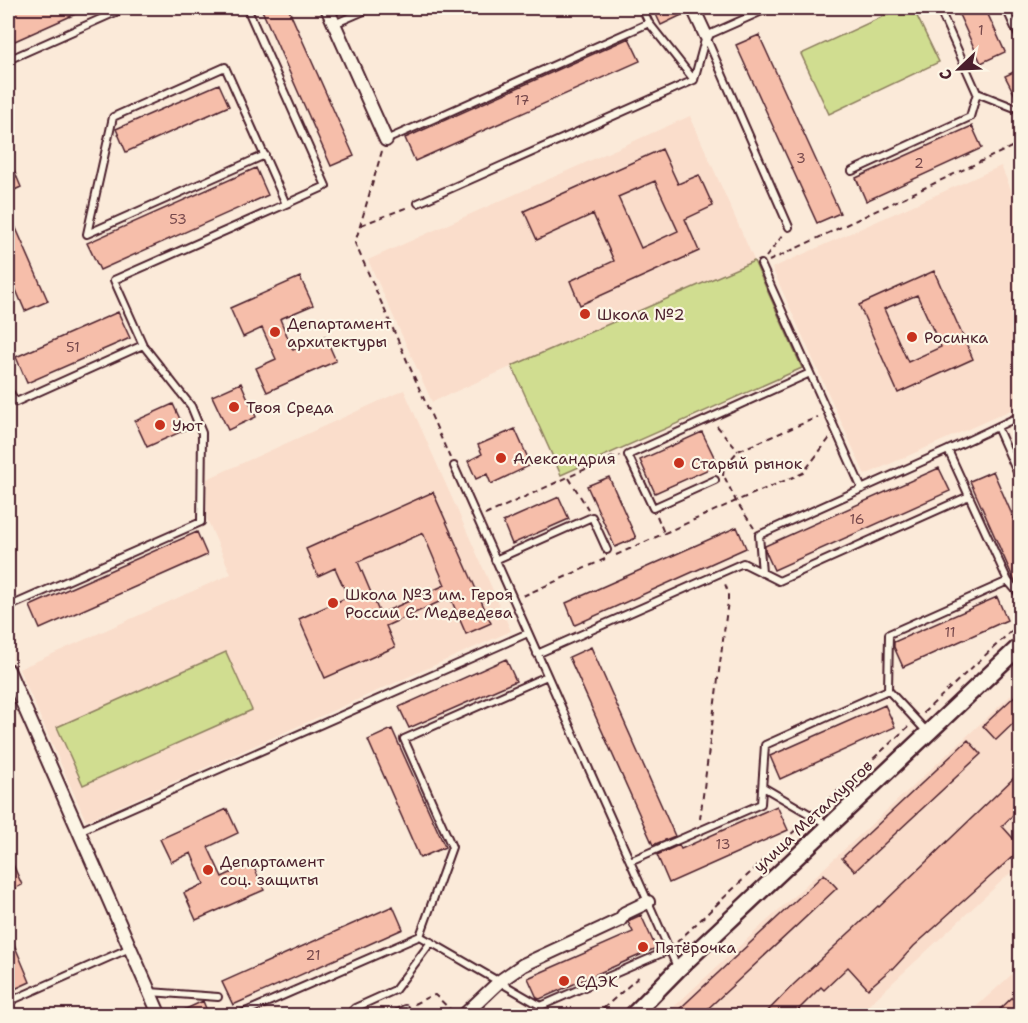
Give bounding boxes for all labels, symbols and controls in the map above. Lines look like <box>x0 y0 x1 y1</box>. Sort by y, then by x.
house number: 1 <box>978 21 984 39</box>
north arrow <box>929 39 989 99</box>
text: С <box>934 66 957 83</box>
house number: 17 <box>515 91 529 109</box>
house number: 3 <box>796 149 806 167</box>
house number: 2 <box>914 154 924 172</box>
house number: 53 <box>169 210 187 228</box>
place label: Школа №2 <box>597 304 685 325</box>
marker: Школа №2 <box>578 307 592 321</box>
place label: Департамент архитектуры <box>287 313 393 352</box>
marker: Департамент архитектуры <box>268 325 282 339</box>
place label: Росинка <box>924 327 988 348</box>
marker: Росинка <box>905 330 919 344</box>
house number: 51 <box>66 338 80 356</box>
place label: Твоя Среда <box>246 397 334 418</box>
marker: Твоя Среда <box>227 400 241 414</box>
place label: Уют <box>172 415 204 436</box>
marker: Уют <box>153 418 167 432</box>
place label: Александрия <box>513 448 616 469</box>
marker: Александрия <box>494 451 508 465</box>
place label: Старый рынок <box>691 453 803 474</box>
marker: Старый рынок <box>672 456 686 470</box>
house number: 16 <box>849 510 865 528</box>
place label: Школа №3 им. Героя России С. Медведева <box>345 584 513 623</box>
marker: Школа №3 им. Героя России С. Медведева <box>326 596 340 610</box>
house number: 11 <box>944 623 956 641</box>
street label: улица Металлургов <box>749 755 877 877</box>
house number: 13 <box>716 835 730 853</box>
place label: Департамент соц. защиты <box>220 851 326 890</box>
marker: Департамент соц. защиты <box>201 863 215 877</box>
place label: Пятёрочка <box>655 937 736 958</box>
marker: Пятёрочка <box>636 940 650 954</box>
house number: 21 <box>306 946 320 964</box>
place label: СДЭК <box>576 971 619 992</box>
marker: СДЭК <box>557 974 571 988</box>

